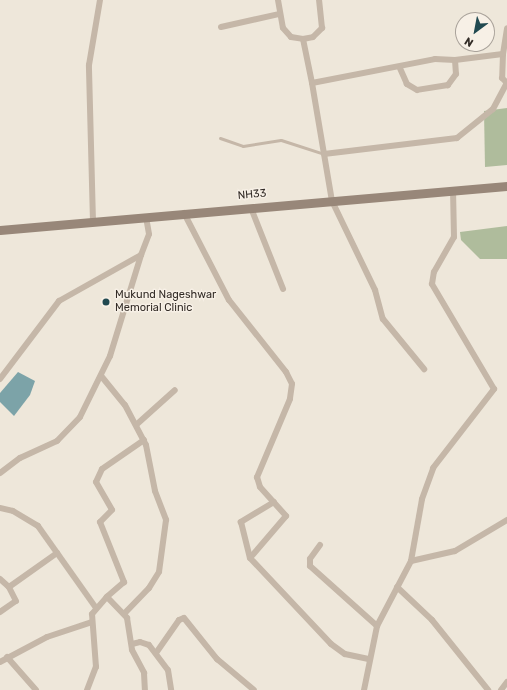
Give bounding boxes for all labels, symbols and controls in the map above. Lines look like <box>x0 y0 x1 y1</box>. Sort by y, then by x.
north arrow <box>455 12 495 52</box>
text: N <box>462 34 476 49</box>
street label: NH33 <box>237 187 267 203</box>
place label: Mukund Nageshwar Memorial Clinic <box>115 289 216 315</box>
marker: Mukund Nageshwar Memorial Clinic <box>100 296 112 308</box>

